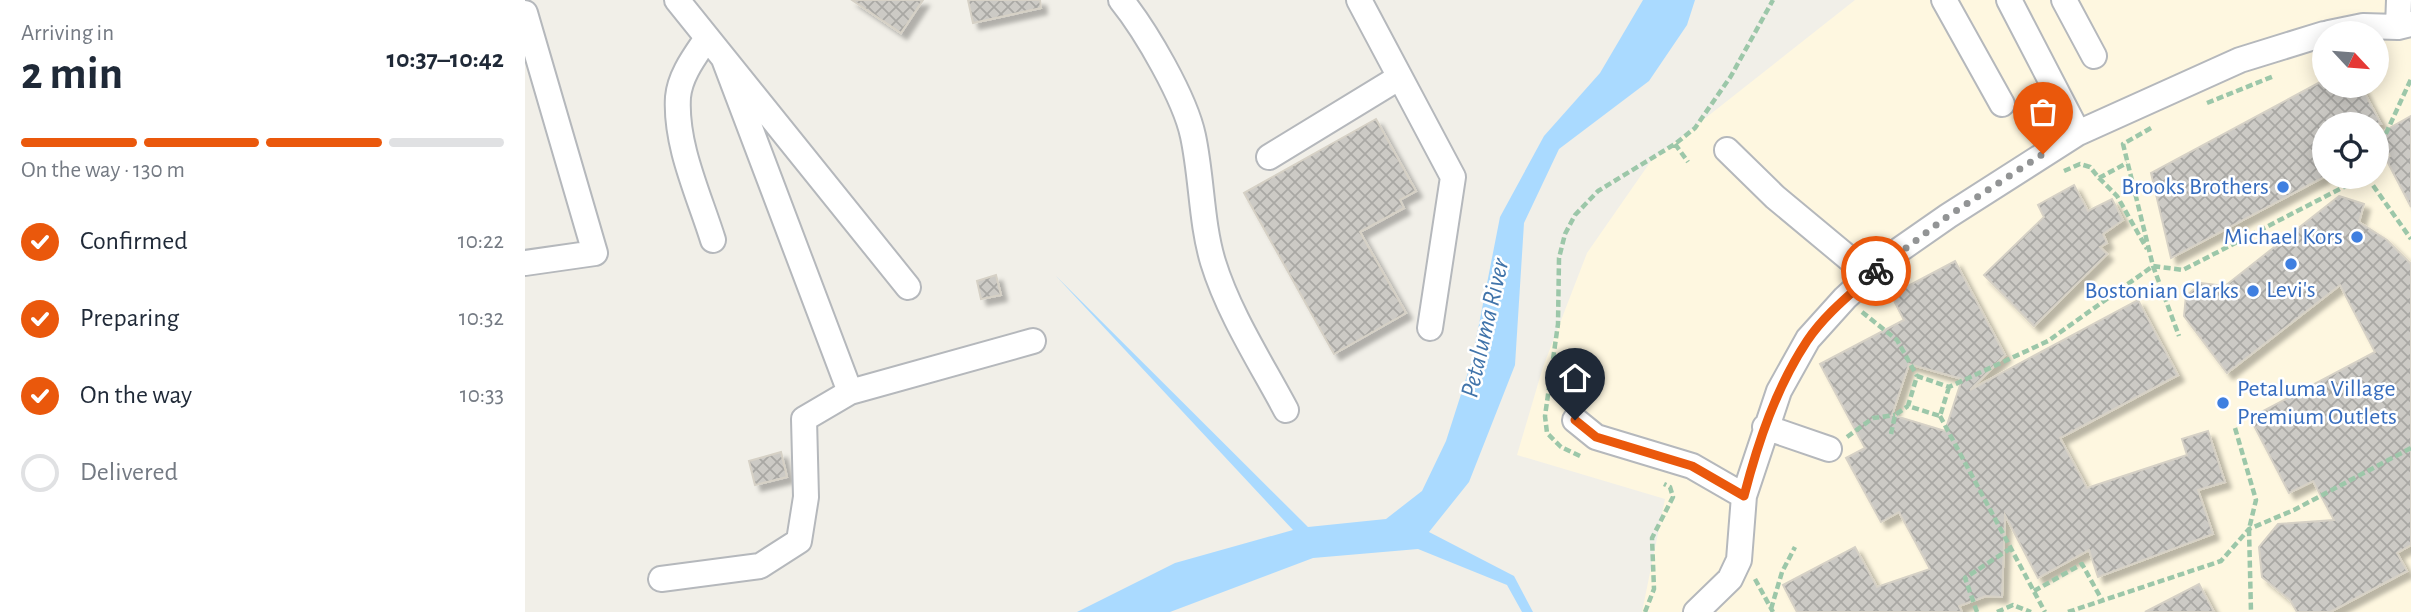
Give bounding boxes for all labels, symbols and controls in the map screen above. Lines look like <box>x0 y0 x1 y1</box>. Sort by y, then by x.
north arrow <box>2312 21 2389 98</box>
map controls <box>2312 21 2389 189</box>
text: Arriving in <box>21 22 114 45</box>
text: 10:37–10:42 <box>387 46 504 72</box>
text: 2 min <box>21 51 123 97</box>
pin <box>2013 82 2073 154</box>
icon: bag <box>2024 93 2062 131</box>
button: locate <box>2312 112 2389 189</box>
text: On the way · 130 m <box>21 159 185 182</box>
place label: Brooks Brothers <box>2121 175 2269 199</box>
marker: Brooks Brothers <box>2275 179 2291 195</box>
icon: check <box>21 223 59 261</box>
place label: Michael Kors <box>2224 225 2343 249</box>
text: Confirmed <box>80 228 188 254</box>
marker: Michael Kors <box>2349 229 2365 245</box>
text: 10:22 <box>458 230 504 253</box>
courier <box>1841 236 1911 306</box>
icon: bike <box>1857 252 1895 290</box>
water label: Petaluma River <box>1456 254 1514 400</box>
marker: Levi's <box>2283 256 2299 272</box>
place label: Levi's <box>2266 278 2316 302</box>
place label: Bostonian Clarks <box>2085 279 2239 303</box>
marker: Bostonian Clarks <box>2245 283 2261 299</box>
icon: check <box>21 300 59 338</box>
text: Preparing <box>80 305 179 331</box>
text: 10:32 <box>459 307 504 330</box>
pin <box>1545 348 1605 420</box>
icon: home <box>1556 359 1594 397</box>
icon: check <box>21 377 59 415</box>
place label: Petaluma Village Premium Outlets <box>2237 377 2397 429</box>
text: On the way <box>80 382 192 408</box>
text: 10:33 <box>460 384 504 407</box>
marker: Petaluma Village Premium Outlets <box>2215 395 2231 411</box>
text: Delivered <box>80 459 178 485</box>

